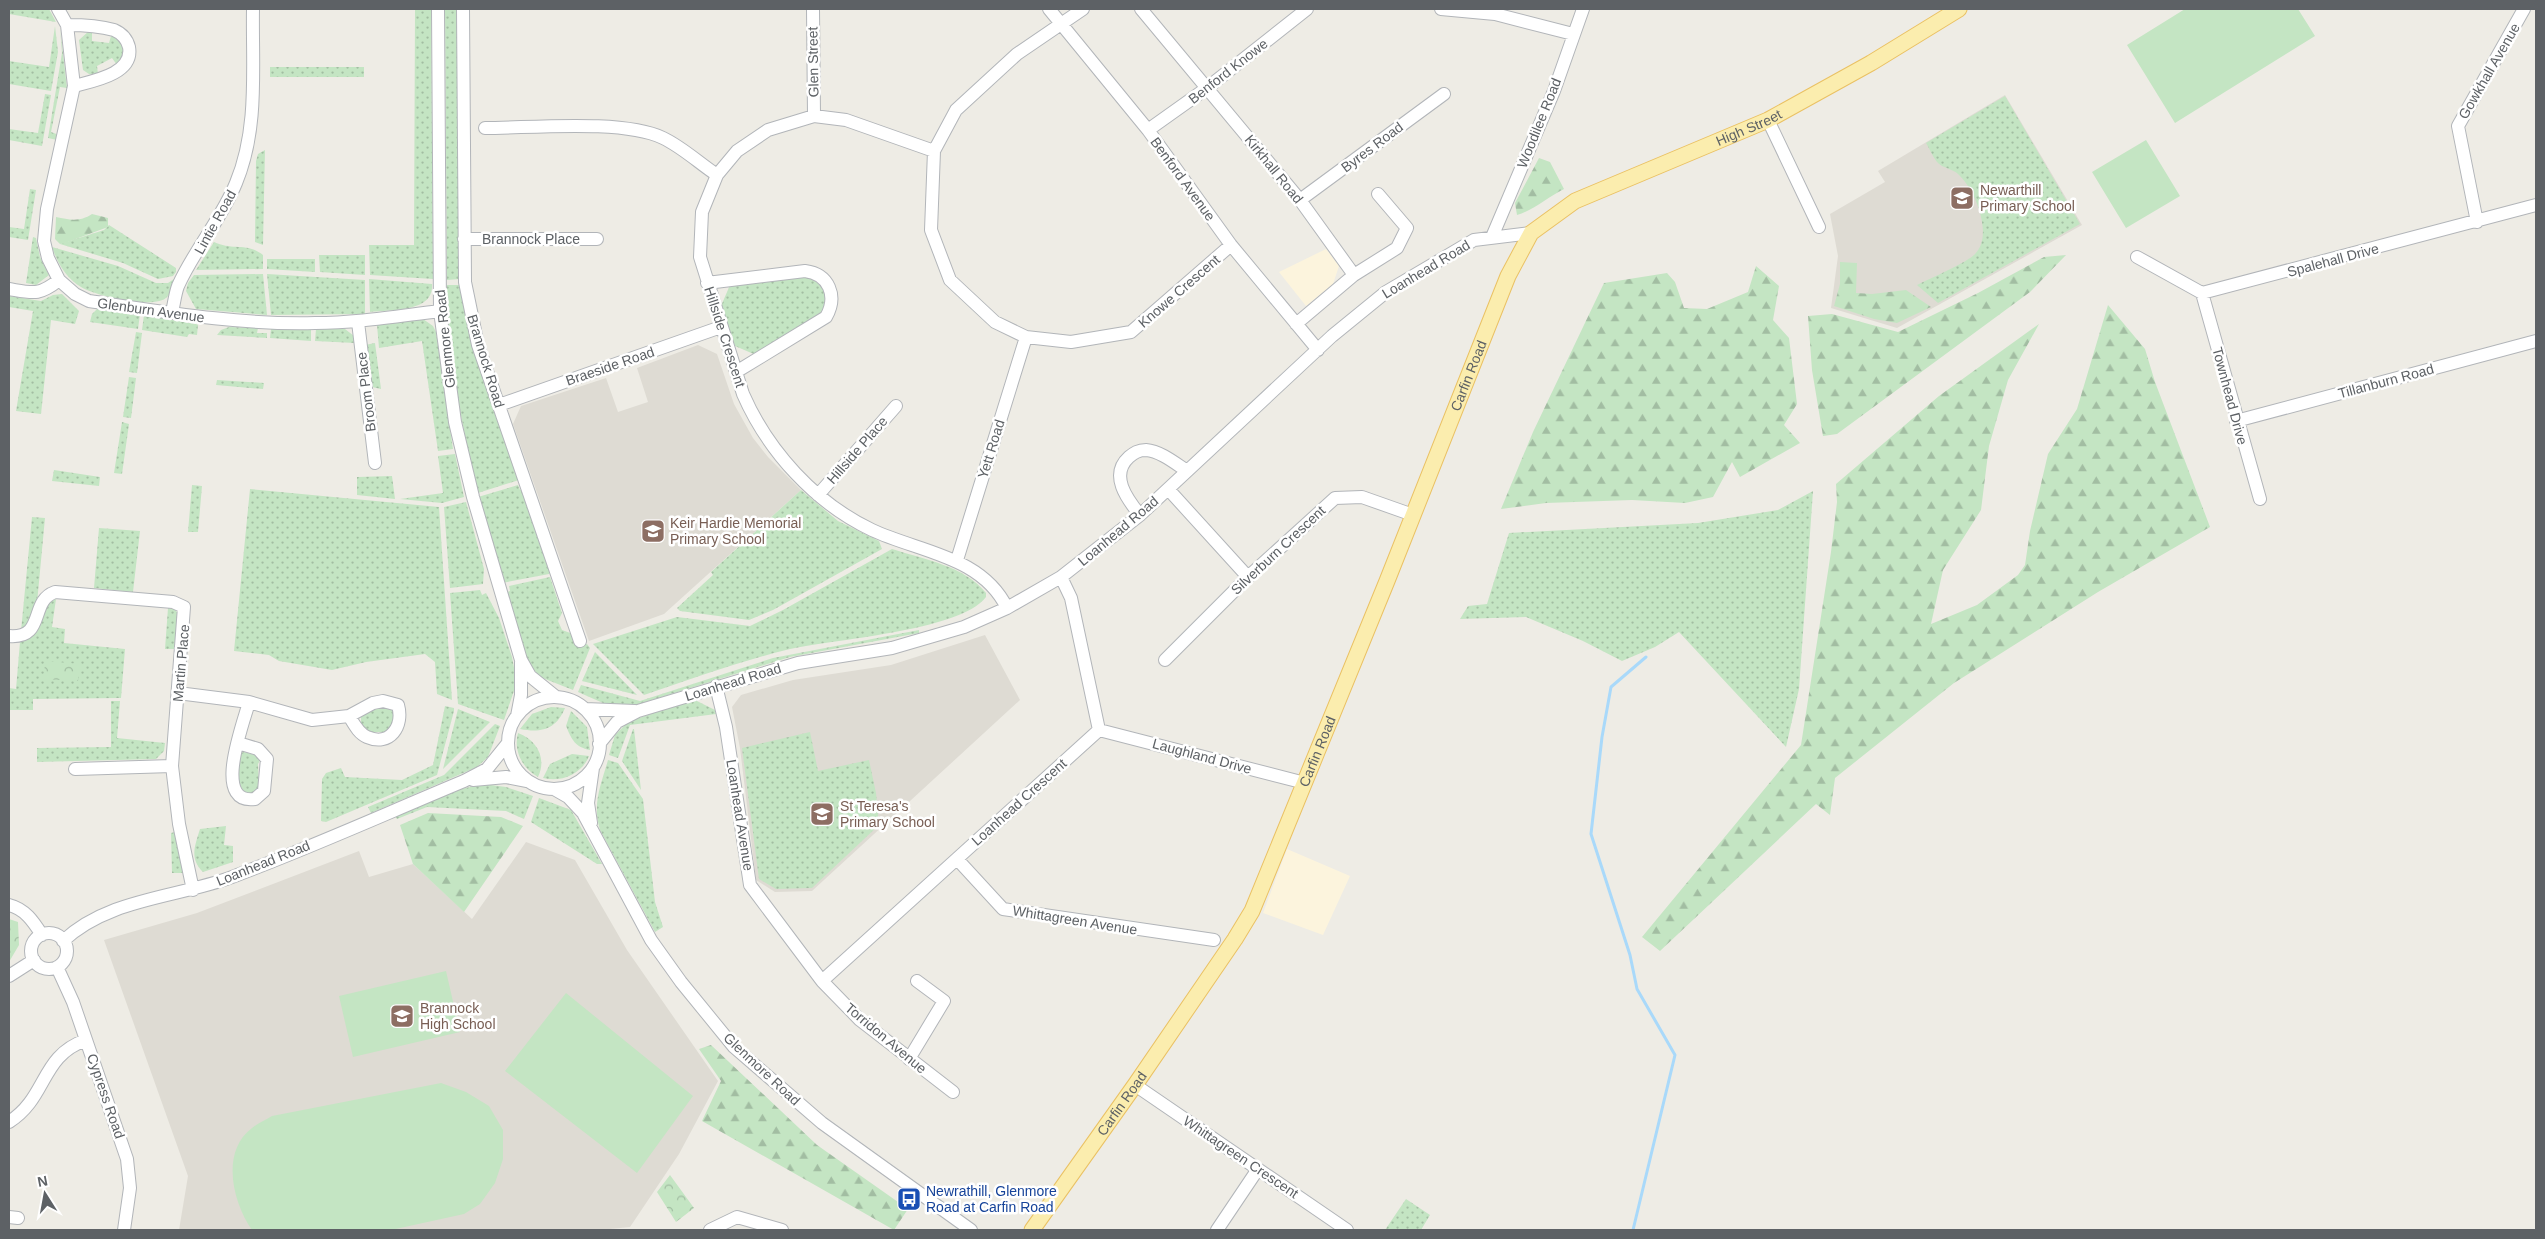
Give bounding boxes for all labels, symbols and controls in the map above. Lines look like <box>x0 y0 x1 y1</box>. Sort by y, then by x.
street label: Gowkhall Avenue <box>2455 20 2523 122</box>
street label: Glen Street <box>804 26 822 98</box>
street label: Benford Knowe <box>1185 35 1271 107</box>
street label: Woodilee Road <box>1514 76 1564 170</box>
street label: High Street <box>1713 106 1785 149</box>
street label: Byres Road <box>1338 119 1406 175</box>
street label: Kirkhall Road <box>1242 132 1306 206</box>
street label: Benford Avenue <box>1147 134 1219 224</box>
place label: Newarthill Primary School <box>1980 182 2075 214</box>
school or university icon: Newarthill Primary School <box>1949 185 1975 211</box>
street label: Lintie Road <box>191 187 239 257</box>
street label: Brannock Place <box>482 231 580 247</box>
street label: Loanhead Road <box>1379 236 1473 302</box>
street label: Spalehall Drive <box>2285 240 2381 280</box>
street label: Knowe Crescent <box>1135 251 1223 331</box>
street label: Hillside Crescent <box>701 285 749 390</box>
street label: Glenmore Road <box>432 289 458 389</box>
street label: Glenburn Avenue <box>96 295 206 325</box>
street label: Brannock Road <box>464 313 508 409</box>
street label: Carfin Road <box>1447 338 1490 413</box>
street label: Braeside Road <box>564 343 656 389</box>
street label: Townhead Drive <box>2209 345 2251 447</box>
street label: Broom Place <box>353 351 379 433</box>
street label: Tillanburn Road <box>2336 361 2436 401</box>
street label: Hillside Place <box>823 413 891 487</box>
street label: Yett Road <box>974 418 1008 480</box>
street label: Loanhead Road <box>1075 493 1161 569</box>
street label: Silverburn Crescent <box>1228 502 1328 598</box>
place label: Keir Hardie Memorial Primary School <box>670 515 801 547</box>
school or university icon: Keir Hardie Memorial Primary School <box>640 518 666 544</box>
street label: Martin Place <box>170 623 192 702</box>
street label: Loanhead Road <box>683 660 783 704</box>
street label: Carfin Road <box>1296 714 1339 789</box>
street label: Laughland Drive <box>1151 735 1254 777</box>
street label: Loanhead Crescent <box>968 755 1070 849</box>
street label: Loanhead Avenue <box>723 758 757 872</box>
place label: St Teresa's Primary School <box>840 798 935 830</box>
school or university icon: St Teresa's Primary School <box>809 801 835 827</box>
street label: Loanhead Road <box>214 837 312 889</box>
street label: Whittagreen Avenue <box>1012 902 1139 938</box>
street label: Torridon Avenue <box>842 999 930 1077</box>
place label: Brannock High School <box>420 1000 496 1032</box>
school or university icon: Brannock High School <box>389 1003 415 1029</box>
street label: Glenmore Road <box>720 1029 804 1109</box>
street label: Cypress Road <box>84 1051 128 1141</box>
street label: Carfin Road <box>1094 1068 1150 1139</box>
street label: Whittagreen Crescent <box>1180 1113 1302 1202</box>
north arrow <box>20 1169 70 1219</box>
text: N <box>36 1172 49 1190</box>
place label: Newrathill, Glenmore Road at Carfin Road <box>926 1183 1057 1215</box>
bus stop icon: Newrathill, Glenmore Road at Carfin Road <box>896 1186 922 1212</box>

